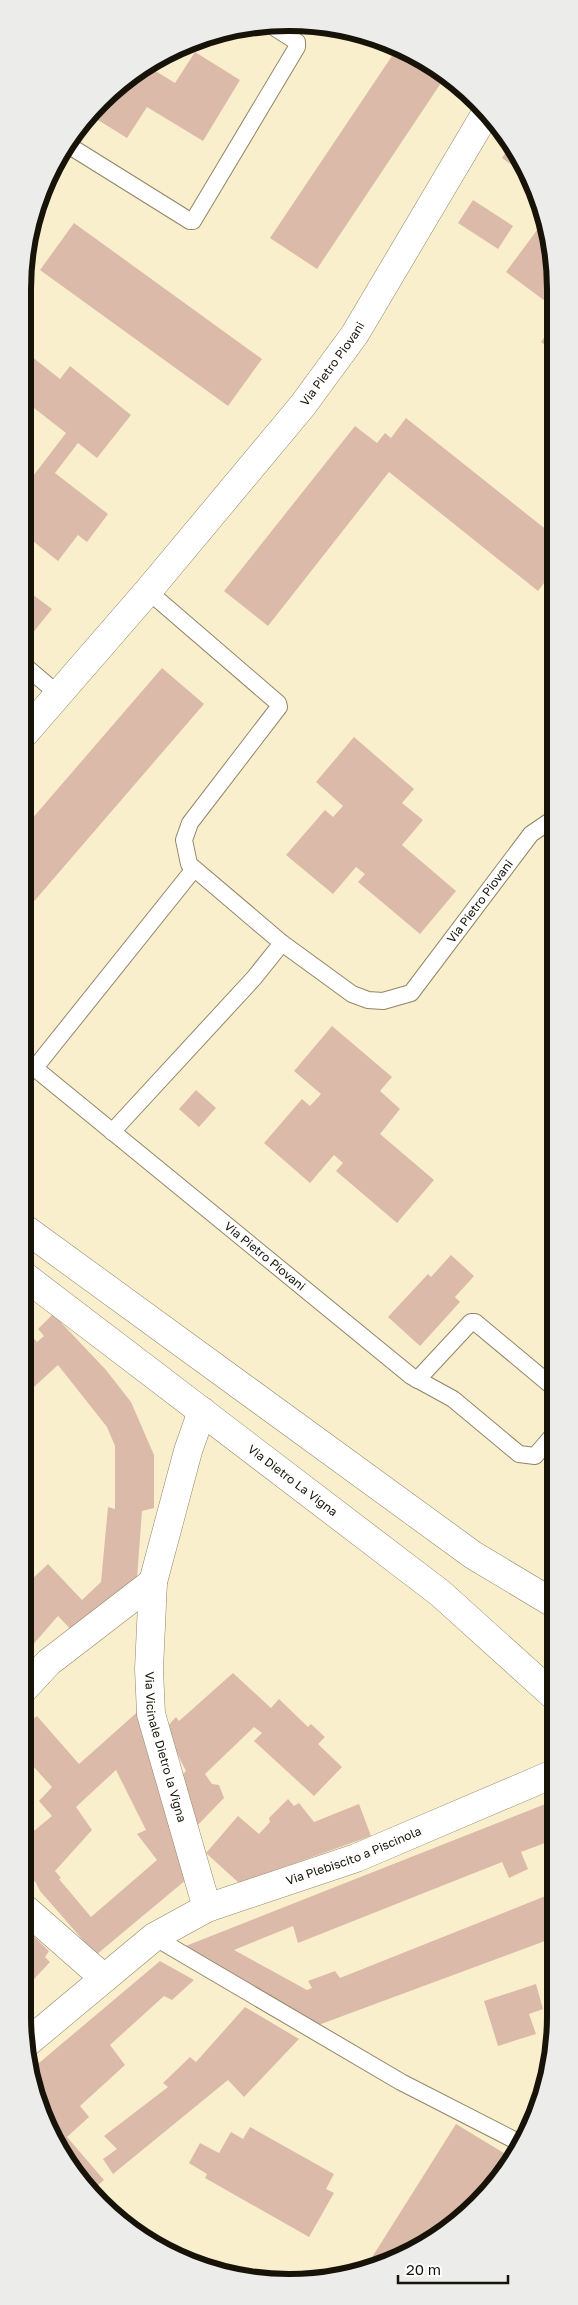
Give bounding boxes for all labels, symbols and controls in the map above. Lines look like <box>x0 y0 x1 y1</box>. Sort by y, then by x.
street label: Via Pietro Piovani <box>297 319 368 409</box>
street label: Via Pietro Piovani <box>443 857 516 946</box>
street label: Via Pietro Piovani <box>221 1218 309 1294</box>
street label: Via Dietro La Vigna <box>245 1441 341 1519</box>
street label: Via Vicinale Dietro la Vigna <box>142 1671 190 1824</box>
street label: Via Plebiscito a Piscinola <box>284 1823 423 1888</box>
scale bar <box>398 2252 508 2284</box>
text: 20 m <box>406 2260 441 2278</box>

